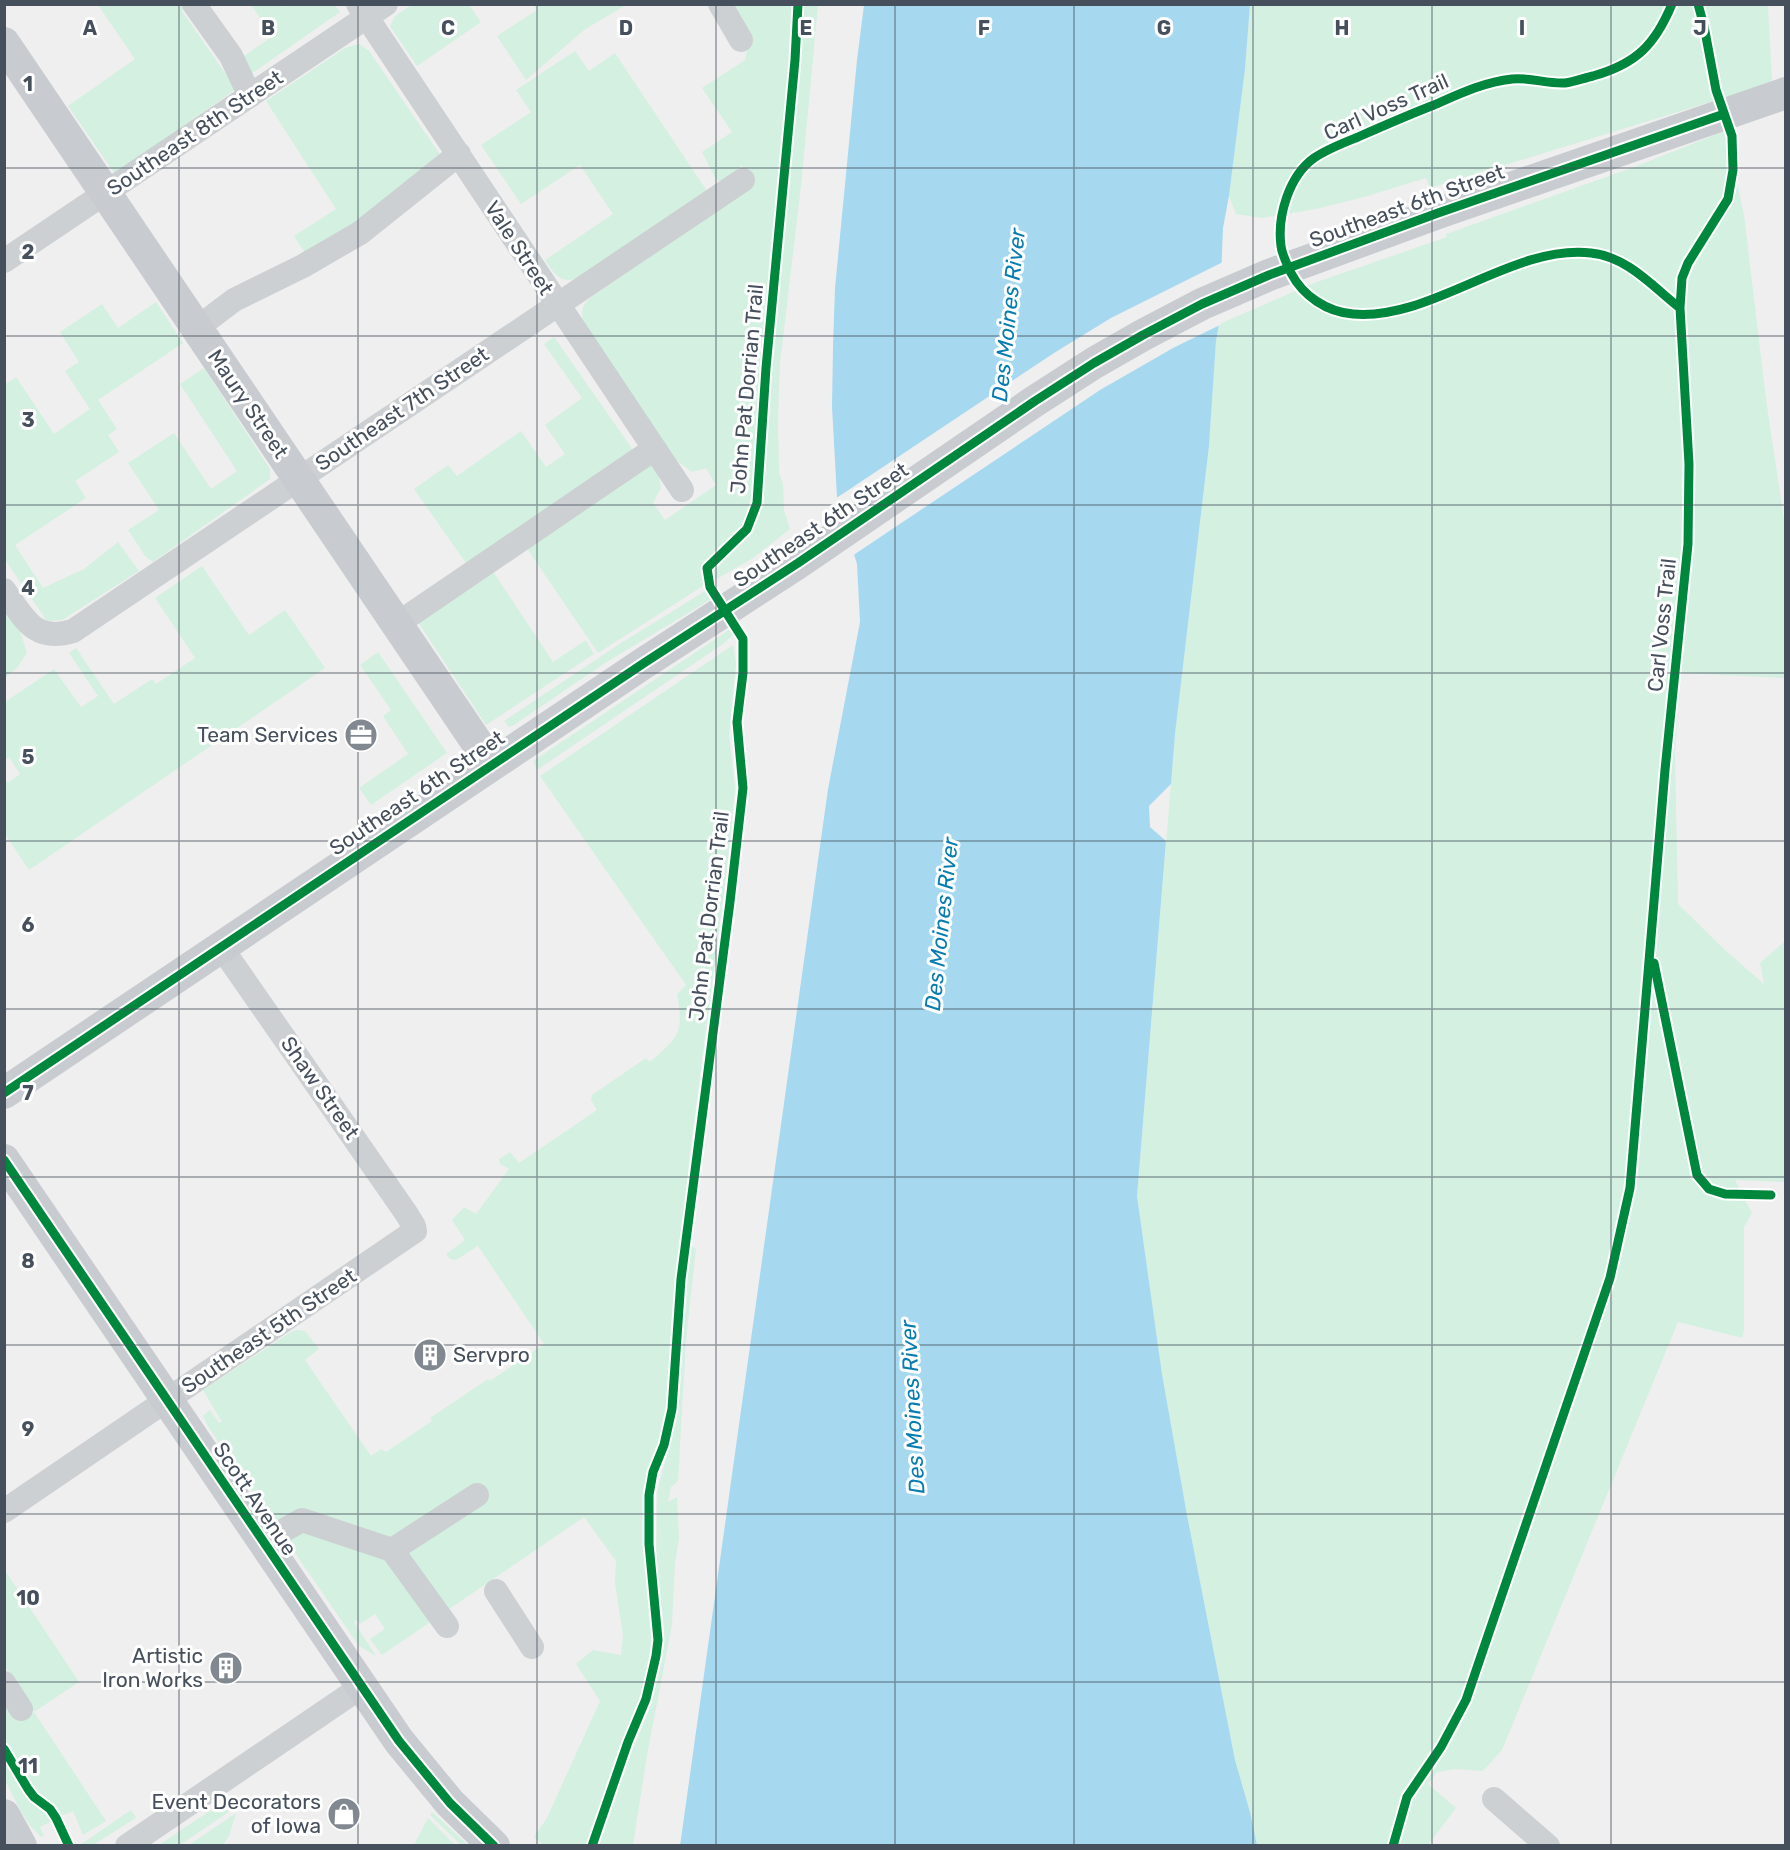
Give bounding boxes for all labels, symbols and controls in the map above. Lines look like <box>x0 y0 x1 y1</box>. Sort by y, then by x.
text: A <box>83 16 98 40</box>
text: B <box>261 16 275 40</box>
text: C <box>441 16 455 40</box>
text: D <box>619 16 633 40</box>
text: E <box>800 16 812 40</box>
text: F <box>978 16 990 40</box>
text: G <box>1157 16 1171 40</box>
text: H <box>1335 16 1349 40</box>
text: I <box>1519 16 1525 40</box>
text: J <box>1693 16 1707 40</box>
street label: Southeast 8th Street <box>102 65 287 201</box>
street label: Carl Voss Trail <box>1319 68 1452 145</box>
text: 1 <box>23 72 33 96</box>
street label: Southeast 6th Street <box>1306 159 1508 252</box>
street label: Vale Street <box>480 196 559 299</box>
water label: Des Moines River <box>986 225 1031 403</box>
text: 2 <box>22 240 35 264</box>
street label: John Pat Dorrian Trail <box>725 283 768 495</box>
street label: Southeast 7th Street <box>310 341 493 476</box>
street label: Maury Street <box>203 345 294 463</box>
text: 3 <box>21 408 35 432</box>
street label: Southeast 6th Street <box>728 457 913 592</box>
street label: Carl Voss Trail <box>1642 557 1681 693</box>
text: 4 <box>21 576 35 600</box>
office icon: Team Services <box>343 717 379 753</box>
place label: Team Services <box>197 722 338 747</box>
street label: Southeast 6th Street <box>324 725 509 860</box>
text: 5 <box>22 745 35 769</box>
street label: John Pat Dorrian Trail <box>683 810 734 1022</box>
water label: Des Moines River <box>919 834 964 1012</box>
text: 6 <box>21 913 35 937</box>
street label: Shaw Street <box>276 1032 365 1144</box>
text: 7 <box>22 1081 34 1105</box>
text: 8 <box>21 1249 35 1273</box>
street label: Southeast 5th Street <box>177 1263 361 1398</box>
water label: Des Moines River <box>894 1318 931 1495</box>
building icon: Servpro <box>412 1337 448 1373</box>
place label: Servpro <box>453 1342 530 1367</box>
text: 9 <box>22 1417 35 1441</box>
street label: Scott Avenue <box>208 1437 302 1560</box>
text: 10 <box>16 1586 40 1610</box>
place label: Artistic Iron Works <box>102 1643 203 1692</box>
building icon: Artistic Iron Works <box>208 1650 244 1686</box>
text: 11 <box>18 1754 38 1778</box>
place label: Event Decorators of Iowa <box>152 1789 321 1838</box>
shop icon: Event Decorators of Iowa <box>326 1796 362 1832</box>

